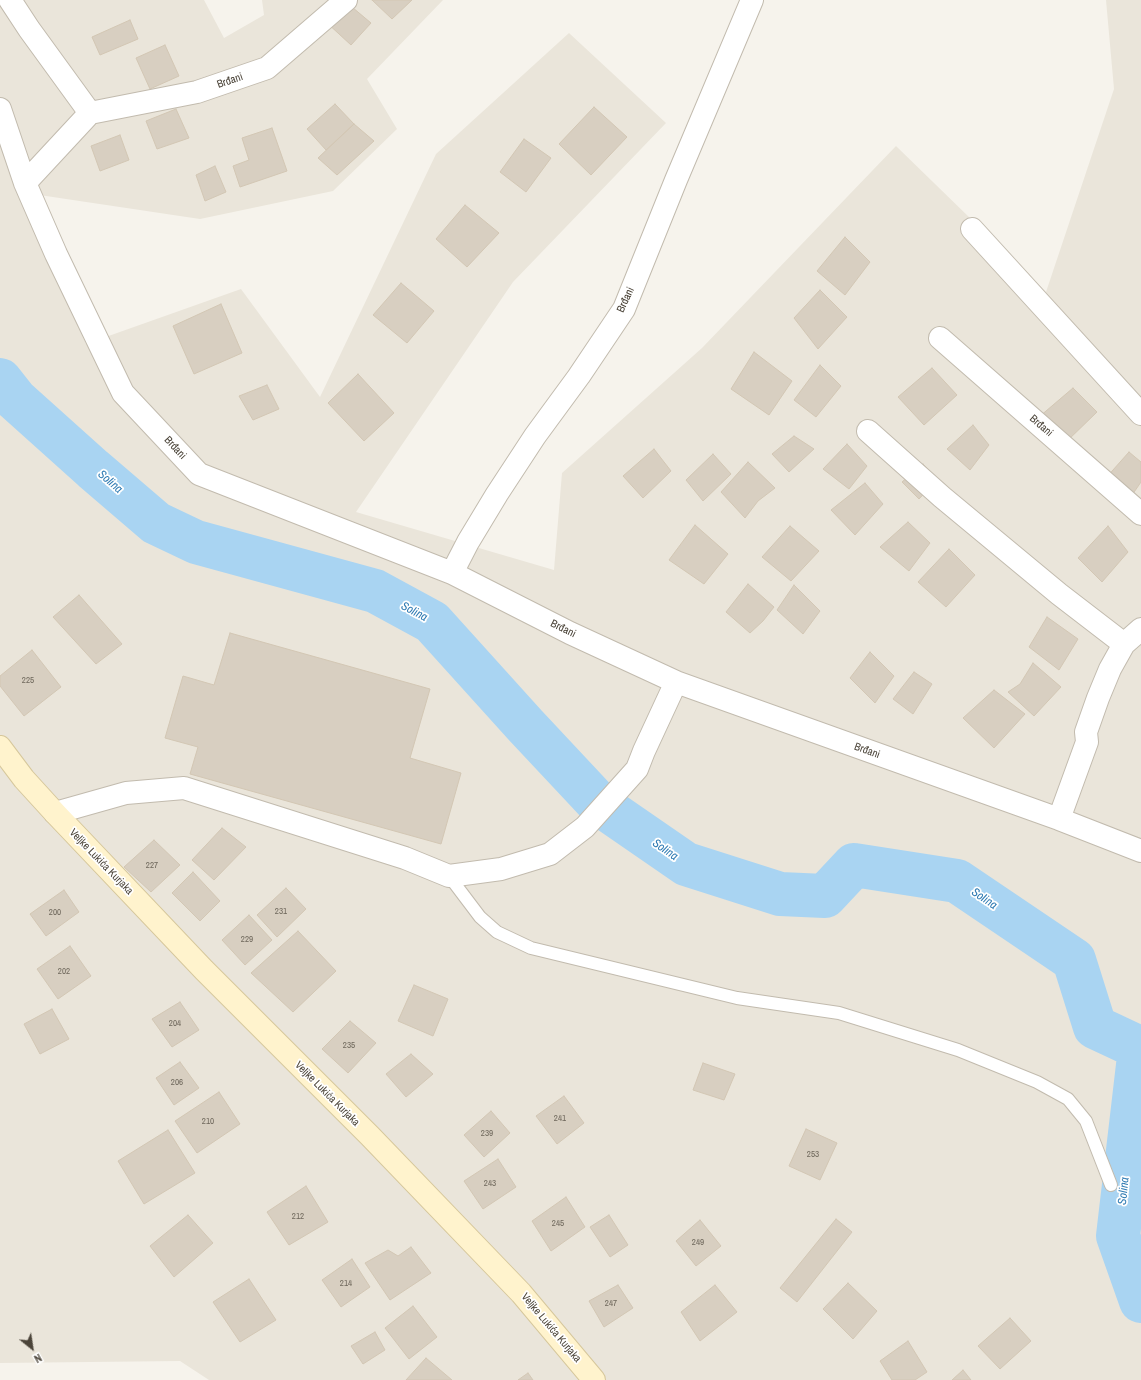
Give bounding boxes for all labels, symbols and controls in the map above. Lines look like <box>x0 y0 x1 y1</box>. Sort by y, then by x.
street label: Brđani <box>215 70 245 92</box>
street label: Brđani <box>614 285 638 315</box>
street label: Brđani <box>1027 412 1055 440</box>
street label: Brđani <box>161 434 189 462</box>
water label: Solina <box>95 467 125 497</box>
water label: Solina <box>398 599 430 625</box>
street label: Brđani <box>548 617 578 641</box>
house number: 225 <box>22 676 34 686</box>
street label: Brđani <box>852 740 882 762</box>
street label: Veljke Lukića Kurjaka <box>66 826 136 898</box>
water label: Solina <box>649 836 681 864</box>
house number: 227 <box>146 861 158 871</box>
water label: Solina <box>968 885 1000 913</box>
house number: 231 <box>275 907 287 917</box>
house number: 200 <box>49 908 61 918</box>
house number: 229 <box>241 935 253 945</box>
house number: 202 <box>58 967 70 977</box>
house number: 204 <box>169 1019 181 1029</box>
house number: 235 <box>343 1041 355 1051</box>
street label: Veljke Lukića Kurjaka <box>292 1059 362 1129</box>
house number: 206 <box>171 1078 183 1088</box>
house number: 241 <box>554 1114 566 1124</box>
house number: 210 <box>202 1117 214 1127</box>
house number: 239 <box>481 1129 493 1139</box>
house number: 253 <box>807 1150 819 1160</box>
water label: Solina <box>1115 1176 1133 1206</box>
house number: 243 <box>484 1179 496 1189</box>
house number: 212 <box>292 1212 304 1222</box>
house number: 245 <box>552 1219 564 1229</box>
house number: 249 <box>692 1238 704 1248</box>
house number: 214 <box>340 1279 352 1289</box>
street label: Veljke Lukića Kurjaka <box>518 1291 584 1365</box>
house number: 247 <box>605 1299 617 1309</box>
north arrow <box>12 1328 52 1368</box>
text: N <box>32 1351 44 1366</box>

